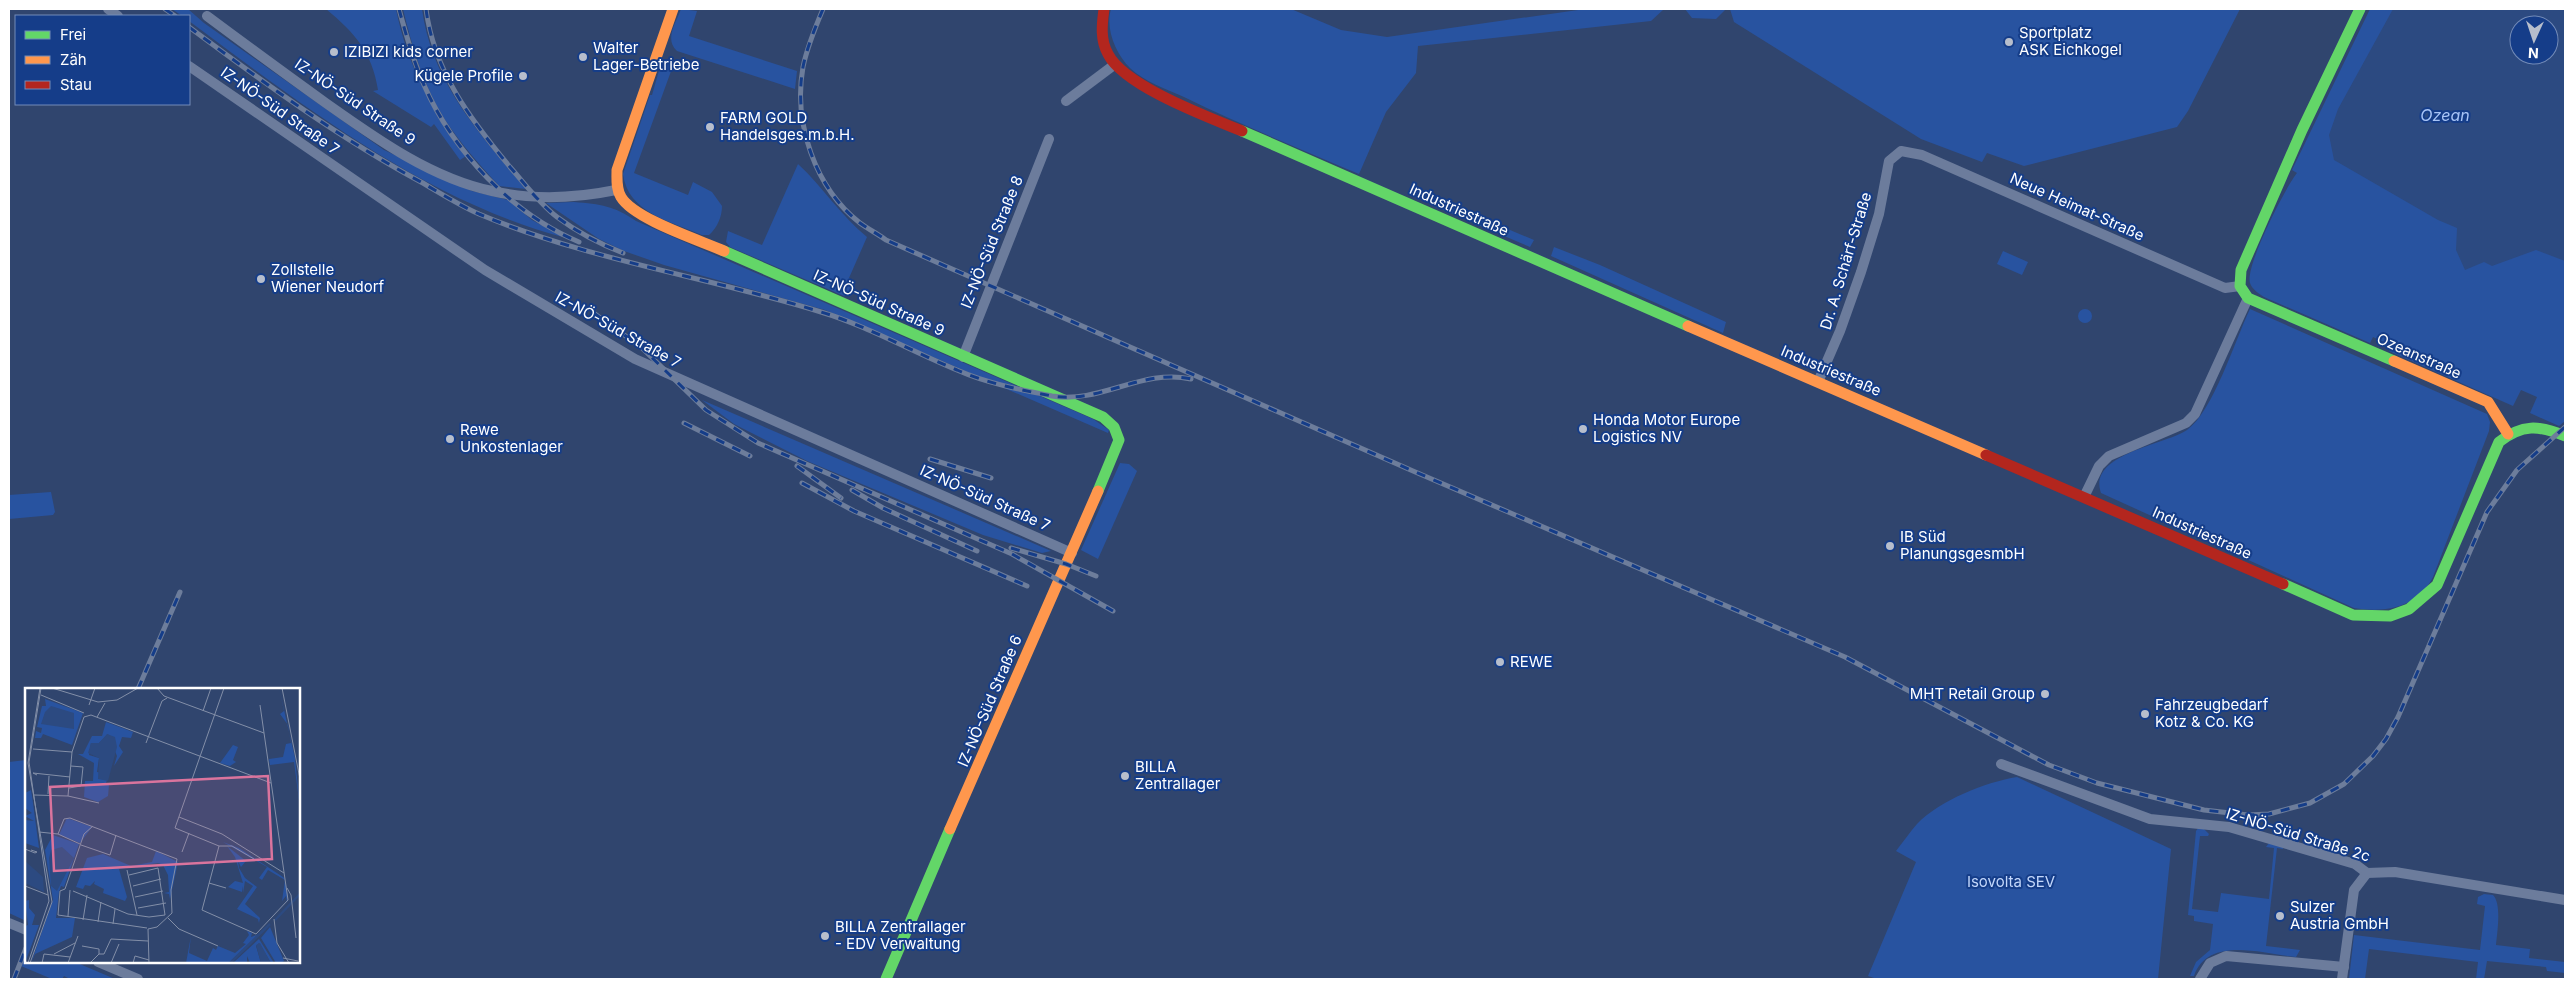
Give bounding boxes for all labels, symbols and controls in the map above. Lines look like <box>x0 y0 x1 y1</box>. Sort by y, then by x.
legend <box>15 15 190 105</box>
north arrow <box>2509 15 2559 65</box>
place label: Sportplatz ASK Eichkogel <box>2019 23 2122 59</box>
text: Frei <box>60 25 86 44</box>
marker: Sportplatz ASK Eichkogel <box>2003 36 2015 48</box>
place label: Walter Lager-Betriebe <box>593 38 699 74</box>
place label: IZIBIZI kids corner <box>344 42 473 61</box>
text: N <box>2528 45 2539 62</box>
marker: IZIBIZI kids corner <box>328 46 340 58</box>
text: Zäh <box>60 50 87 69</box>
marker: Walter Lager-Betriebe <box>577 51 589 63</box>
street label: IZ-NÖ-Süd Straße 9 <box>291 54 419 149</box>
street label: IZ-NÖ-Süd Straße 7 <box>217 62 343 159</box>
place label: Kügele Profile <box>414 66 513 85</box>
marker: Kügele Profile <box>517 70 529 82</box>
text: Stau <box>60 75 92 94</box>
water label: Ozean <box>2420 105 2470 125</box>
place label: FARM GOLD Handelsges.m.b.H. <box>720 108 855 144</box>
marker: FARM GOLD Handelsges.m.b.H. <box>704 121 716 133</box>
street label: Neue Heimat-Straße <box>2007 168 2147 245</box>
street label: IZ-NÖ-Süd Straße 8 <box>956 173 1027 311</box>
street label: Industriestraße <box>1407 179 1512 240</box>
street label: Dr. A. Schärf-Straße <box>1816 190 1876 332</box>
place label: Zollstelle Wiener Neudorf <box>271 260 385 296</box>
street label: IZ-NÖ-Süd Straße 9 <box>811 265 948 340</box>
marker: Zollstelle Wiener Neudorf <box>255 273 267 285</box>
street label: IZ-NÖ-Süd Straße 7 <box>552 287 684 372</box>
street label: Ozeanstraße <box>2374 328 2464 383</box>
street label: Industriestraße <box>1778 341 1884 400</box>
place label: Honda Motor Europe Logistics NV <box>1593 410 1740 446</box>
place label: Rewe Unkostenlager <box>460 420 563 456</box>
marker: Honda Motor Europe Logistics NV <box>1577 423 1589 435</box>
marker: Rewe Unkostenlager <box>444 433 456 445</box>
street label: IZ-NÖ-Süd Straße 7 <box>917 460 1053 535</box>
street label: Industriestraße <box>2150 502 2255 563</box>
place label: IB Süd PlanungsgesmbH <box>1900 527 2025 563</box>
marker: IB Süd PlanungsgesmbH <box>1884 540 1896 552</box>
street label: IZ-NÖ-Süd Straße 6 <box>953 632 1026 770</box>
place label: REWE <box>1510 652 1552 671</box>
marker: REWE <box>1494 656 1506 668</box>
place label: MHT Retail Group <box>1910 684 2035 703</box>
inset map <box>25 688 300 963</box>
marker: MHT Retail Group <box>2039 688 2051 700</box>
place label: Fahrzeugbedarf Kotz & Co. KG <box>2155 695 2269 731</box>
marker: Fahrzeugbedarf Kotz & Co. KG <box>2139 708 2151 720</box>
place label: BILLA Zentrallager <box>1135 757 1221 793</box>
marker: BILLA Zentrallager <box>1119 770 1131 782</box>
street label: IZ-NÖ-Süd Straße 2c <box>2224 804 2373 866</box>
park label: Isovolta SEV <box>1967 872 2055 891</box>
place label: Sulzer Austria GmbH <box>2290 897 2389 933</box>
marker: Sulzer Austria GmbH <box>2274 910 2286 922</box>
place label: BILLA Zentrallager - EDV Verwaltung <box>835 917 966 953</box>
marker: BILLA Zentrallager - EDV Verwaltung <box>819 930 831 942</box>

